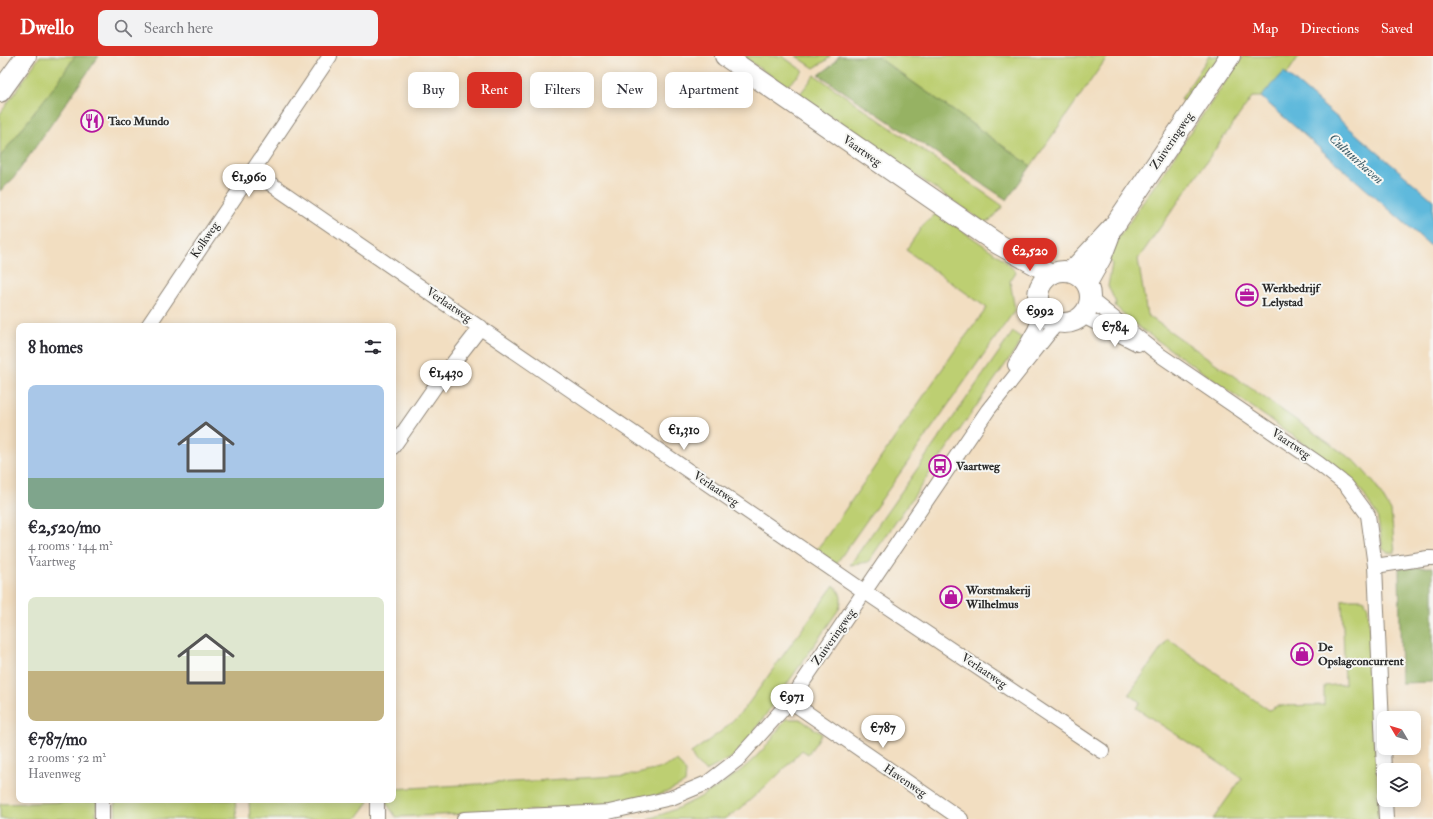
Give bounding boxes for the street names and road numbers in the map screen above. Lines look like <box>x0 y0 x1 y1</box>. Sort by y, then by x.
street label: Zuiveringweg <box>1147 108 1197 173</box>
street label: Vaartweg <box>840 132 885 170</box>
street label: Kolkweg <box>187 218 223 261</box>
street label: Verlaatweg <box>423 284 476 326</box>
street label: Vaartweg <box>1269 425 1314 463</box>
street label: Verlaatweg <box>690 468 743 510</box>
street label: Zuiveringweg <box>809 605 860 669</box>
street label: Verlaatweg <box>958 650 1011 692</box>
street label: Havenweg <box>881 761 930 802</box>

